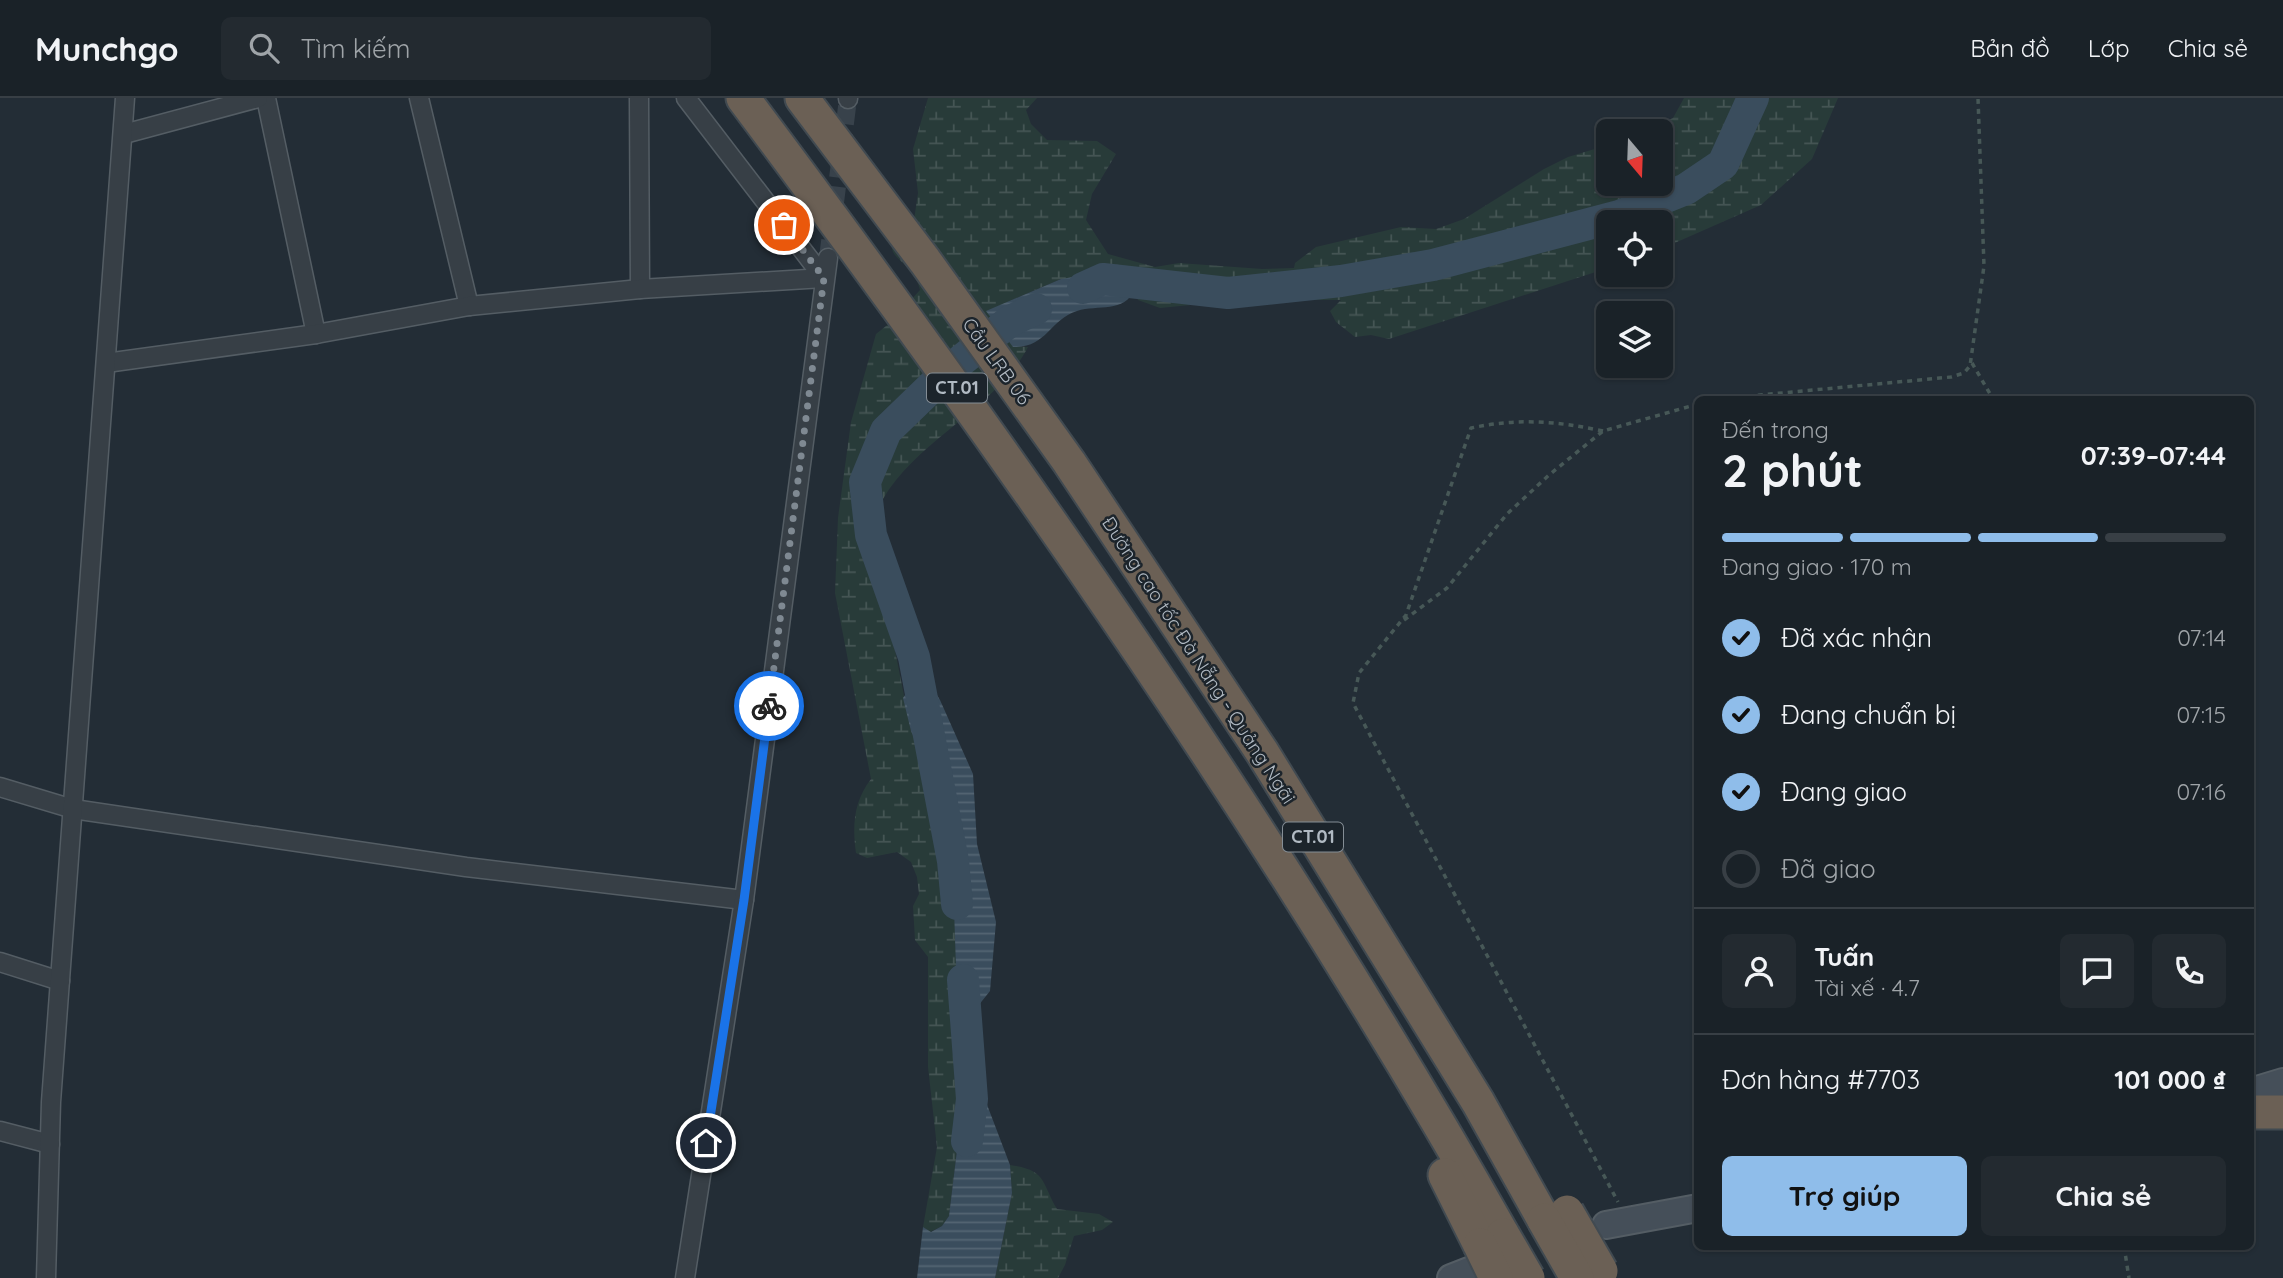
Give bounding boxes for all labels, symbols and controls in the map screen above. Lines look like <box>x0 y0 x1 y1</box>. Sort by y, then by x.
search box <box>221 17 711 80</box>
text: Munchgo <box>35 28 179 69</box>
icon: search <box>245 29 283 67</box>
text: Tìm kiếm <box>301 32 411 65</box>
text: Bản đồ <box>1970 33 2050 63</box>
text: Lớp <box>2088 33 2130 63</box>
text: Chia sẻ <box>2168 33 2248 63</box>
north arrow <box>1596 119 1673 196</box>
map controls <box>1596 119 1673 378</box>
pin <box>754 195 814 255</box>
icon: bag <box>765 206 803 244</box>
button: locate <box>1596 210 1673 287</box>
button: layers <box>1596 301 1673 378</box>
street label: Cầu LRB 06 <box>957 313 1037 409</box>
road number: CT.01 <box>927 374 987 402</box>
text: Đến trong <box>1722 415 1829 444</box>
text: 07:39–07:44 <box>2081 439 2226 472</box>
text: 2 phút <box>1722 441 1863 499</box>
street label: Đường cao tốc Đà Nẵng - Quảng Ngãi <box>1097 512 1301 808</box>
text: Đang giao · 170 m <box>1722 552 1912 581</box>
icon: check <box>1722 619 1760 657</box>
text: Đã xác nhận <box>1781 621 1932 654</box>
text: 07:14 <box>2177 623 2226 652</box>
courier <box>734 671 804 741</box>
icon: bike <box>750 687 788 725</box>
icon: check <box>1722 696 1760 734</box>
text: Đang chuẩn bị <box>1781 698 1956 731</box>
text: 07:15 <box>2176 700 2226 729</box>
icon: check <box>1722 773 1760 811</box>
text: Đang giao <box>1781 775 1907 808</box>
text: 07:16 <box>2177 777 2226 806</box>
road number: CT.01 <box>1283 822 1343 852</box>
text: Đã giao <box>1781 852 1876 885</box>
button: person <box>1722 934 1796 1008</box>
button: chat <box>2060 934 2134 1008</box>
button: phone <box>2152 934 2226 1008</box>
text: Tuấn <box>1814 940 1874 973</box>
text: Tài xế · 4.7 <box>1814 973 1920 1002</box>
text: Đơn hàng #7703 <box>1722 1063 1920 1096</box>
text: 101 000 ₫ <box>2114 1063 2226 1096</box>
pin <box>676 1113 736 1173</box>
icon: home <box>687 1124 725 1162</box>
button: Trợ giúp <box>1722 1156 1967 1236</box>
button: Chia sẻ <box>1981 1156 2226 1236</box>

